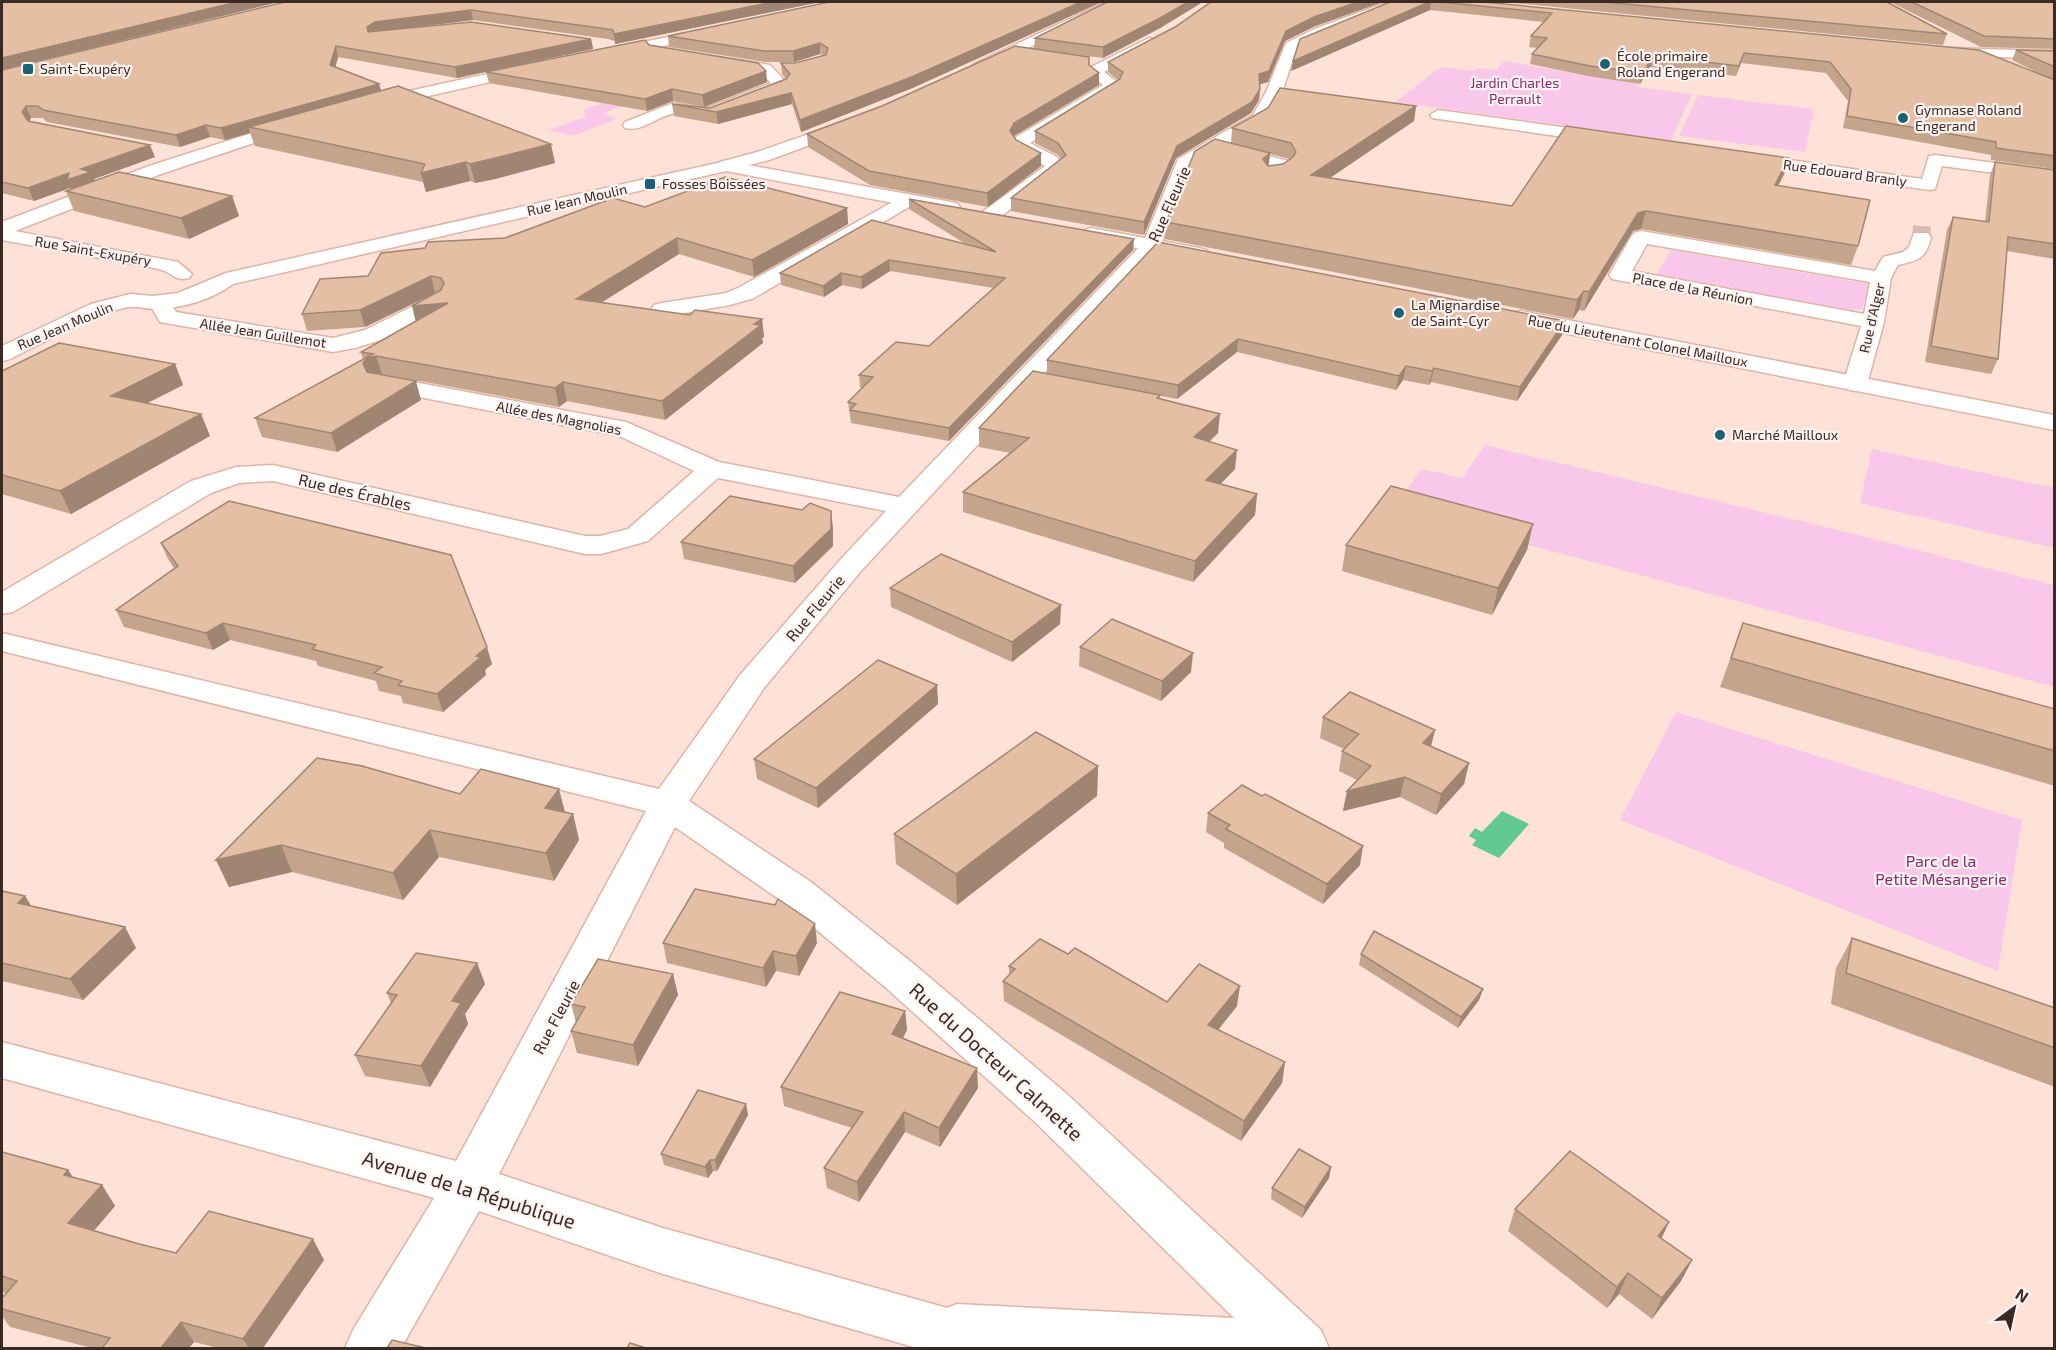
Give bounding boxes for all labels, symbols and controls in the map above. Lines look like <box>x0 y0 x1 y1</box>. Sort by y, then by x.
place label: École primaire Roland Engerand <box>1617 47 1725 80</box>
marker: École primaire Roland Engerand <box>1598 57 1612 71</box>
place label: Saint-Exupéry <box>40 60 131 77</box>
marker: Saint-Exupéry <box>21 62 35 76</box>
park label: Jardin Charles Perrault <box>1471 74 1559 107</box>
place label: Gymnase Roland Engerand <box>1915 101 2022 134</box>
marker: Gymnase Roland Engerand <box>1896 111 1910 125</box>
street label: Rue Edouard Branly <box>1782 155 1909 190</box>
street label: Rue Fleurie <box>1143 163 1194 245</box>
place label: Fosses Boissées <box>662 175 766 192</box>
marker: Fosses Boissées <box>643 177 657 191</box>
street label: Rue Jean Moulin <box>525 180 629 219</box>
street label: Rue Saint-Exupéry <box>34 232 153 269</box>
street label: Place de la Réunion <box>1631 268 1755 309</box>
street label: Rue d'Alger <box>1855 281 1888 355</box>
place label: La Mignardise de Saint-Cyr <box>1411 296 1500 329</box>
street label: Rue Jean Moulin <box>14 298 115 353</box>
marker: La Mignardise de Saint-Cyr <box>1392 306 1406 320</box>
street label: Rue du Lieutenant Colonel Mailloux <box>1527 311 1750 370</box>
street label: Allée Jean Guillemot <box>199 314 327 351</box>
street label: Allée des Magnolias <box>495 397 623 438</box>
place label: Marché Mailloux <box>1732 426 1839 443</box>
marker: Marché Mailloux <box>1713 428 1727 442</box>
street label: Rue des Érables <box>297 469 413 514</box>
street label: Rue Fleurie <box>781 570 848 645</box>
park label: Parc de la Petite Mésangerie <box>1875 851 2007 888</box>
street label: Rue Fleurie <box>528 976 583 1057</box>
street label: Rue du Docteur Calmette <box>905 977 1088 1145</box>
street label: Avenue de la République <box>360 1145 579 1233</box>
north arrow <box>1984 1278 2044 1338</box>
text: N <box>2012 1284 2032 1306</box>

